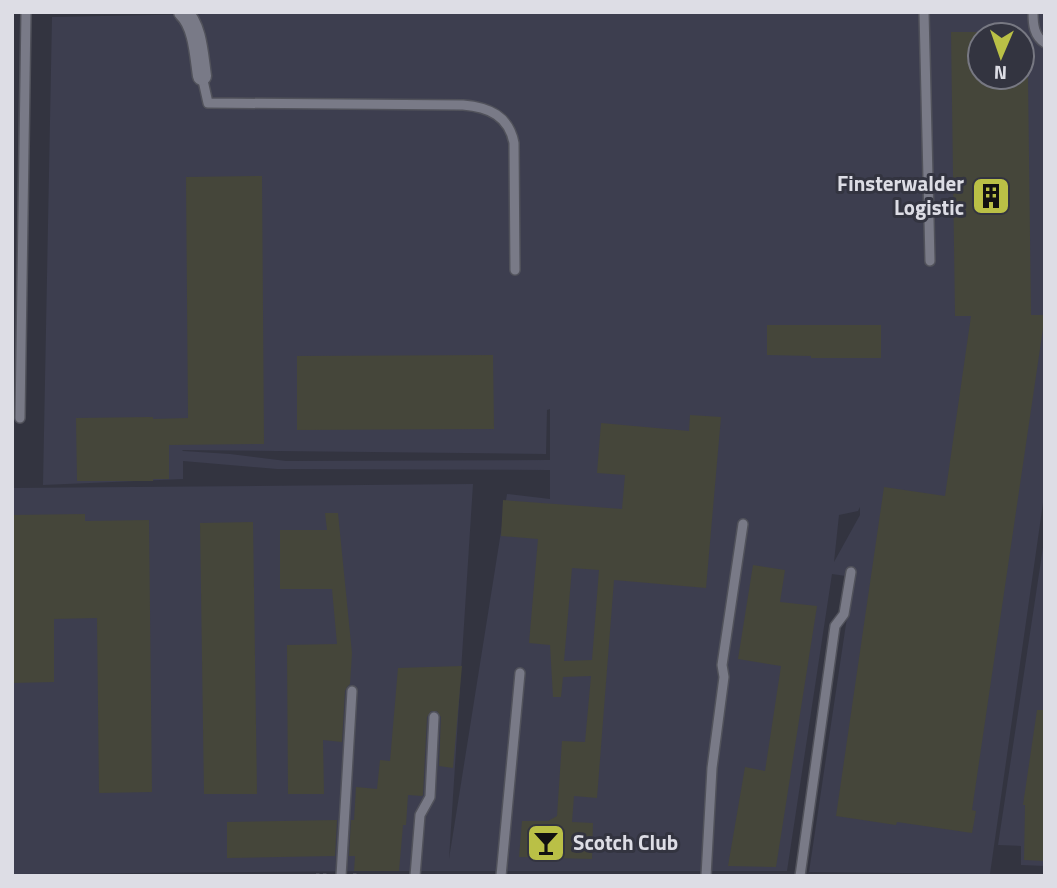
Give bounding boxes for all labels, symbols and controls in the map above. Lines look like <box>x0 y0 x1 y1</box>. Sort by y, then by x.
north arrow <box>966 21 1036 91</box>
text: N <box>993 59 1007 88</box>
place label: Finsterwalder Logistic <box>837 167 964 223</box>
building icon: Finsterwalder Logistic <box>970 175 1012 217</box>
bar icon: Scotch Club <box>525 822 567 864</box>
place label: Scotch Club <box>573 826 678 858</box>

